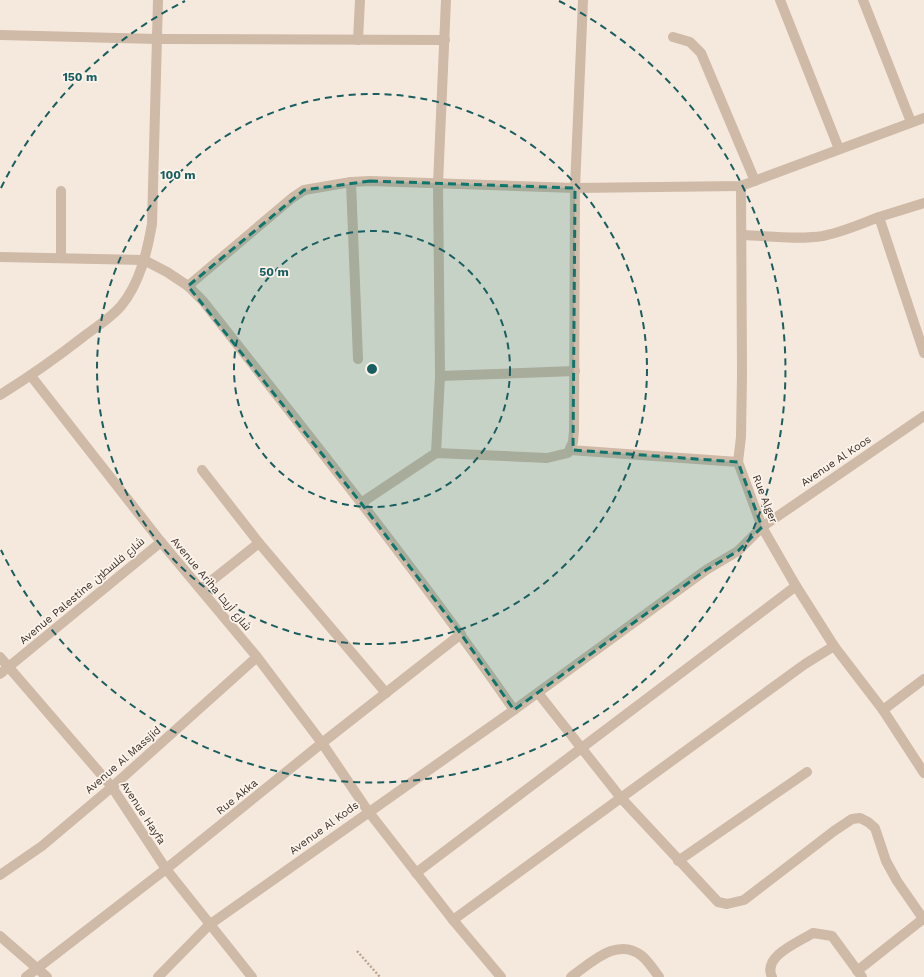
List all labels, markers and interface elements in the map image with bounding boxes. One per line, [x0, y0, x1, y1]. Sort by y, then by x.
text: 150 m [63, 70, 97, 84]
text: 100 m [160, 168, 196, 182]
text: 50 m [259, 265, 289, 279]
centre of rings [365, 362, 379, 376]
street label: Avenue Al Koos [798, 433, 874, 489]
street label: Rue Alger [750, 473, 780, 526]
street label: Avenue Ariha شارع أريحا [167, 534, 255, 634]
street label: Avenue Palestine شارع فلسطين [17, 535, 148, 648]
street label: Avenue Al Massjid [82, 724, 164, 796]
street label: Rue Akka [214, 776, 260, 818]
street label: Avenue Hayfa [118, 779, 168, 847]
street label: Avenue Al Kods [287, 798, 361, 857]

